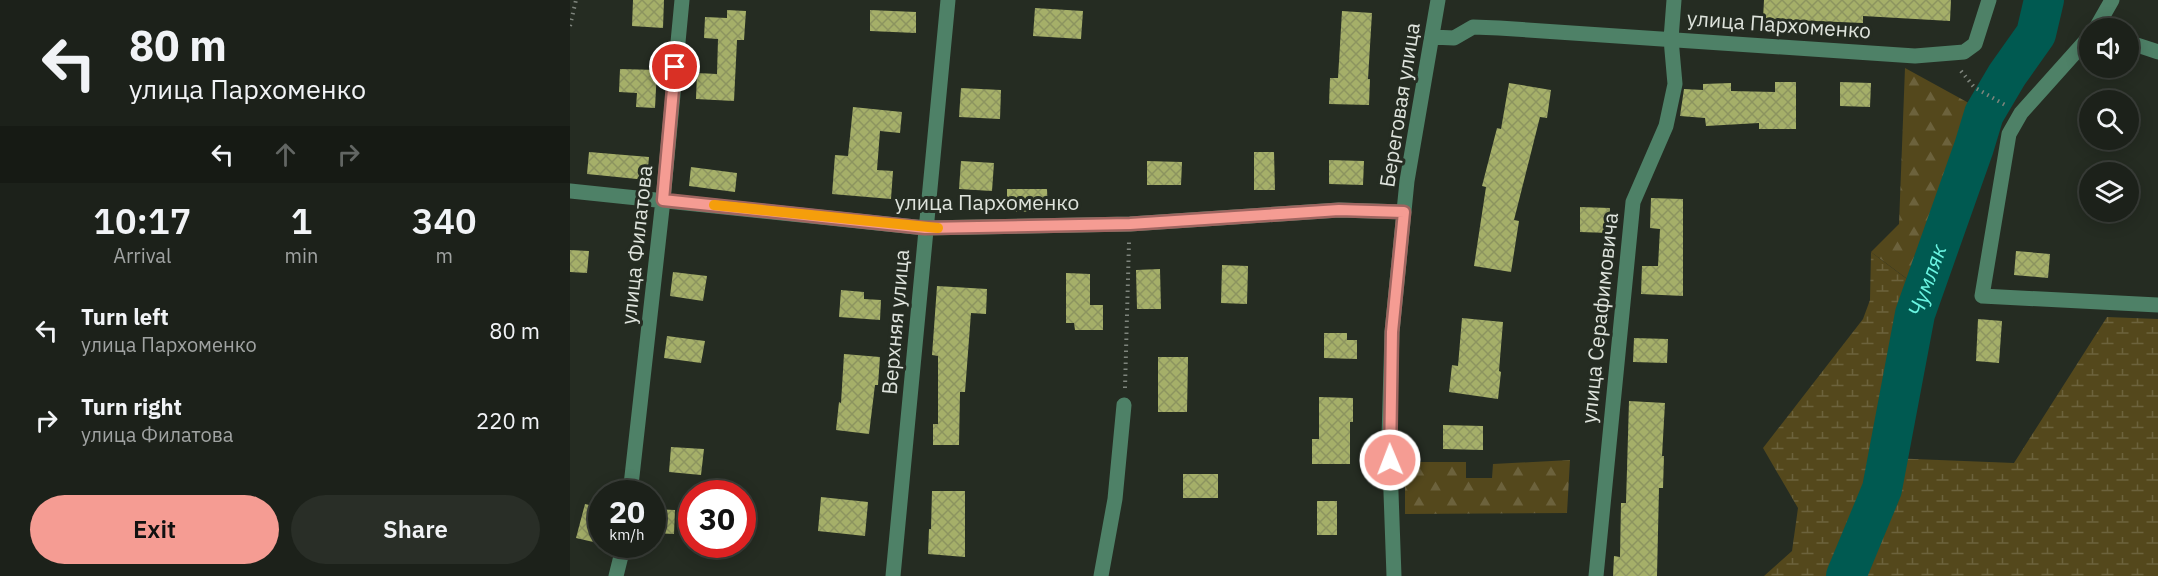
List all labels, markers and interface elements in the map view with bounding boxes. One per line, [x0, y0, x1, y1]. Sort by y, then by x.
street label: улица Пархоменко [1686, 4, 1872, 44]
text: 80 m [129, 18, 227, 73]
map controls [2079, 18, 2139, 222]
button: sound [2079, 18, 2139, 78]
street label: Береговая улица [1372, 21, 1426, 189]
icon: left [30, 24, 108, 102]
pin [649, 41, 700, 92]
icon: arrive [658, 50, 691, 83]
text: улица Пархоменко [129, 71, 366, 106]
button: search [2079, 90, 2139, 150]
icon: left [206, 138, 239, 171]
icon: ahead [269, 138, 302, 171]
icon: right [332, 138, 365, 171]
button: layers [2079, 162, 2139, 222]
street label: улица Филатова [614, 164, 658, 326]
street label: улица Пархоменко [895, 188, 1079, 216]
text: 10:17 [93, 197, 191, 244]
text: 1 [291, 197, 312, 244]
text: 340 [412, 197, 477, 244]
street label: улица Серафимовича [1574, 211, 1624, 425]
water label: Чумляк [1900, 240, 1953, 320]
text: Arrival [113, 242, 171, 269]
text: min [285, 242, 318, 269]
text: m [435, 242, 453, 269]
street label: Верхняя улица [875, 248, 915, 396]
text: Turn left [81, 302, 169, 331]
icon: left [30, 314, 63, 347]
text: 80 m [489, 316, 540, 345]
text: улица Пархоменко [81, 331, 257, 358]
text: Turn right [81, 392, 182, 421]
icon: right [30, 404, 63, 437]
text: 220 m [476, 406, 540, 435]
text: улица Филатова [81, 421, 233, 448]
position arrow [1358, 428, 1422, 492]
speed limit sign: 30 [678, 480, 756, 558]
text: 20 [609, 492, 645, 531]
button: Exit [30, 495, 279, 564]
button: Share [291, 495, 540, 564]
text: km/h [609, 525, 645, 544]

